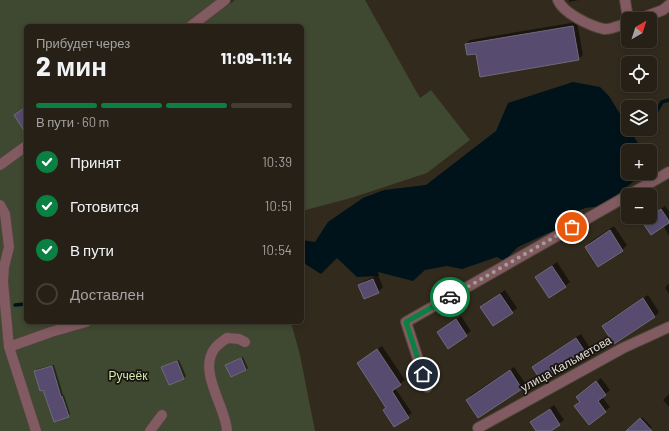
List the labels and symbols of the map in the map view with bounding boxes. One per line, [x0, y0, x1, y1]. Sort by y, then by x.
north arrow [621, 12, 657, 48]
pin [555, 210, 589, 244]
courier [430, 277, 470, 317]
street label: улица Кальметова [518, 332, 614, 395]
pin [406, 357, 440, 391]
park label: Ручеёк [109, 368, 148, 383]

